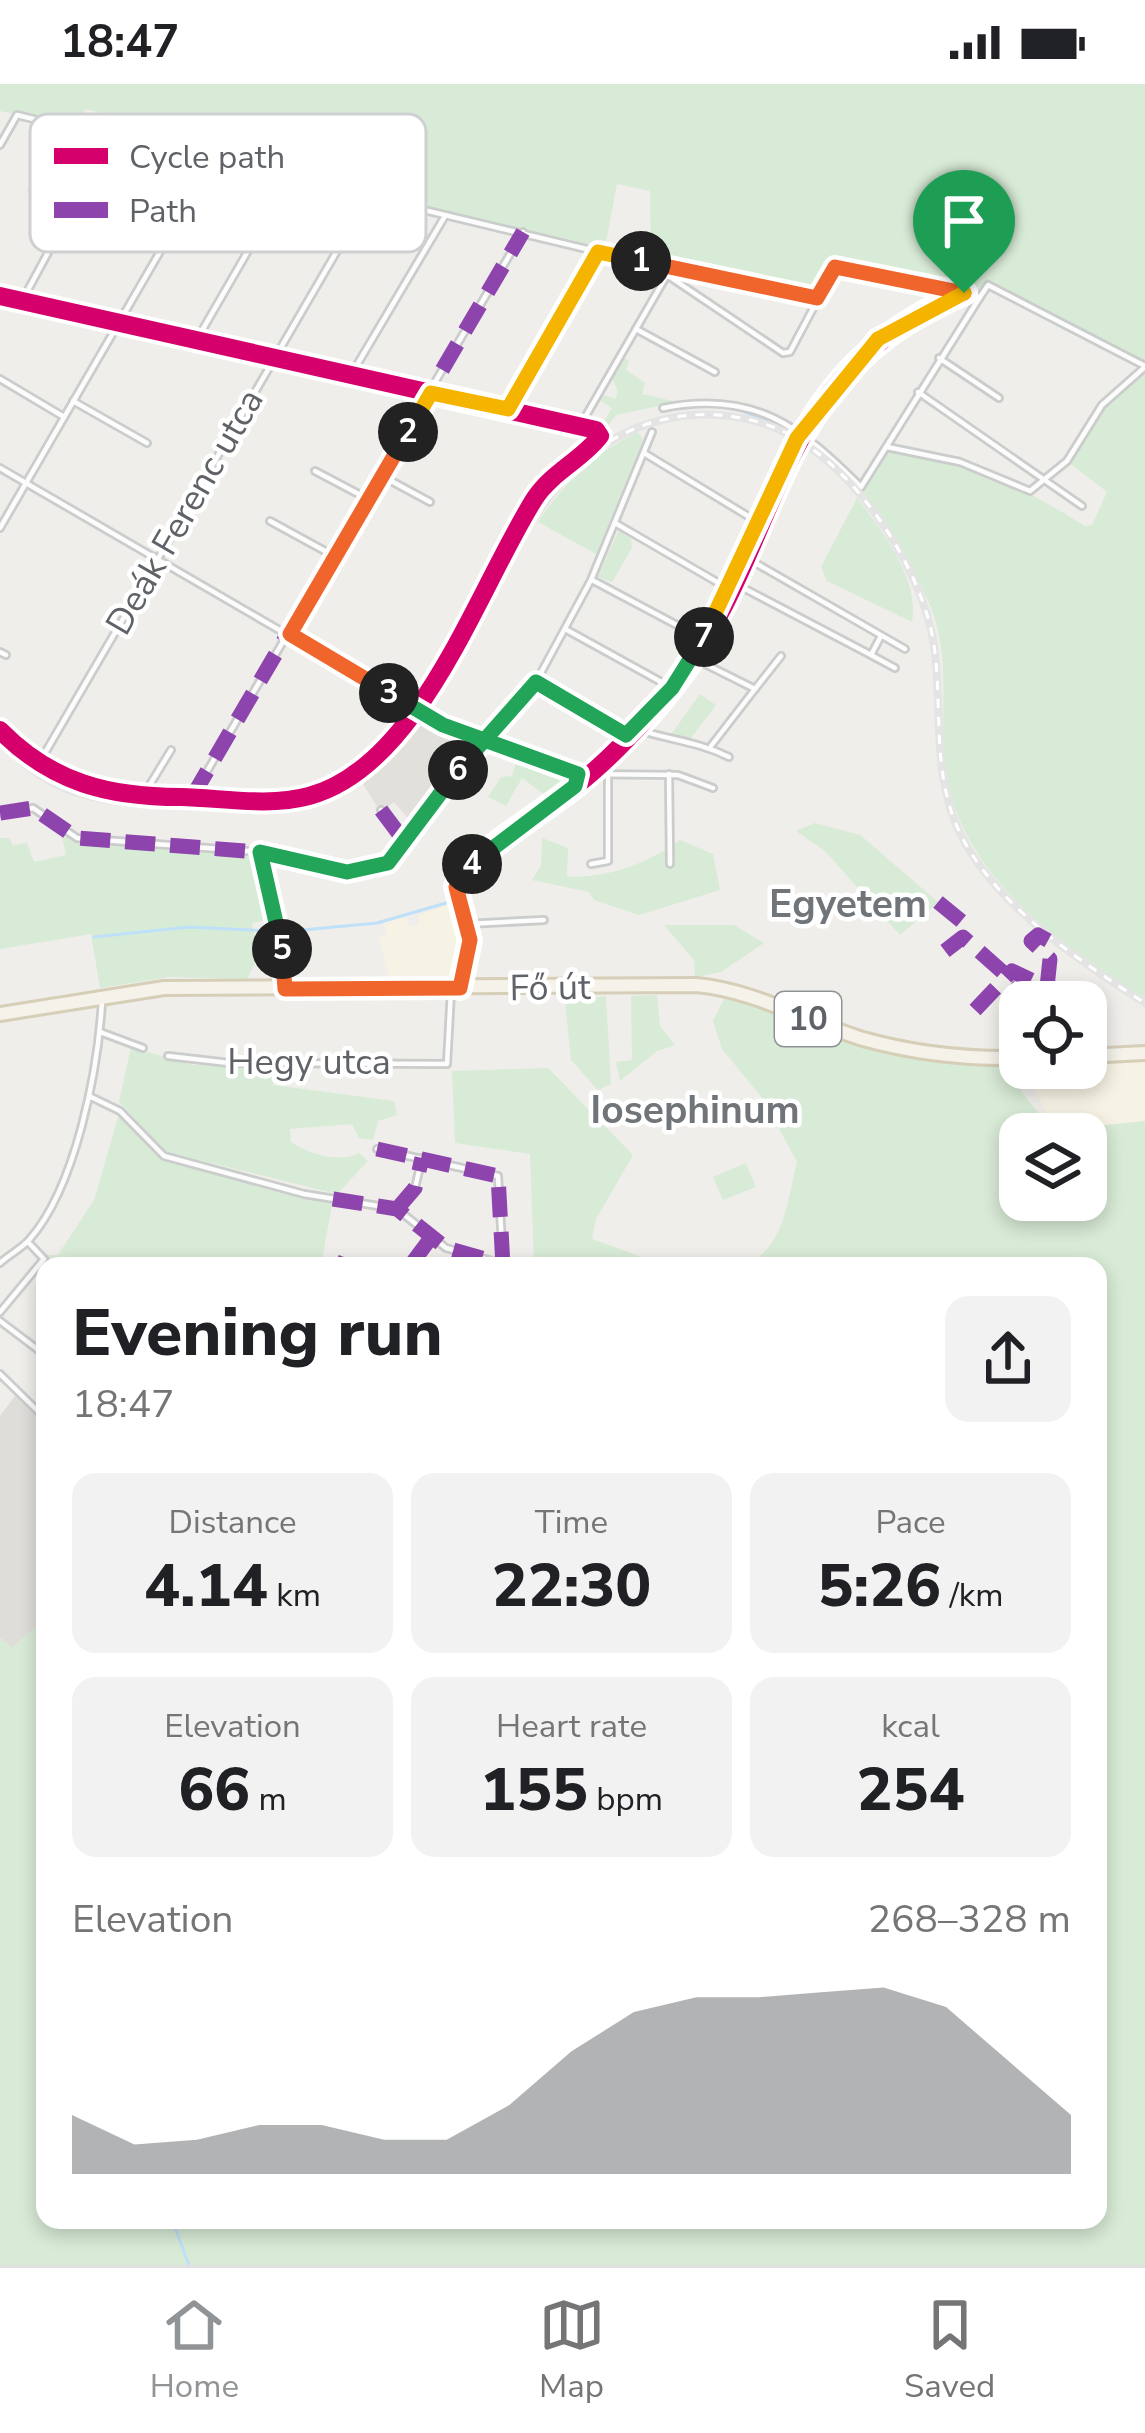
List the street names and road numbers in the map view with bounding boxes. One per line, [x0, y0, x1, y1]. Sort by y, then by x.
street label: Deák Ferenc utca [95, 380, 275, 644]
street label: Fő út [509, 963, 591, 1013]
road number: 10 [775, 992, 841, 1046]
street label: Hegy utca [227, 1038, 391, 1087]

